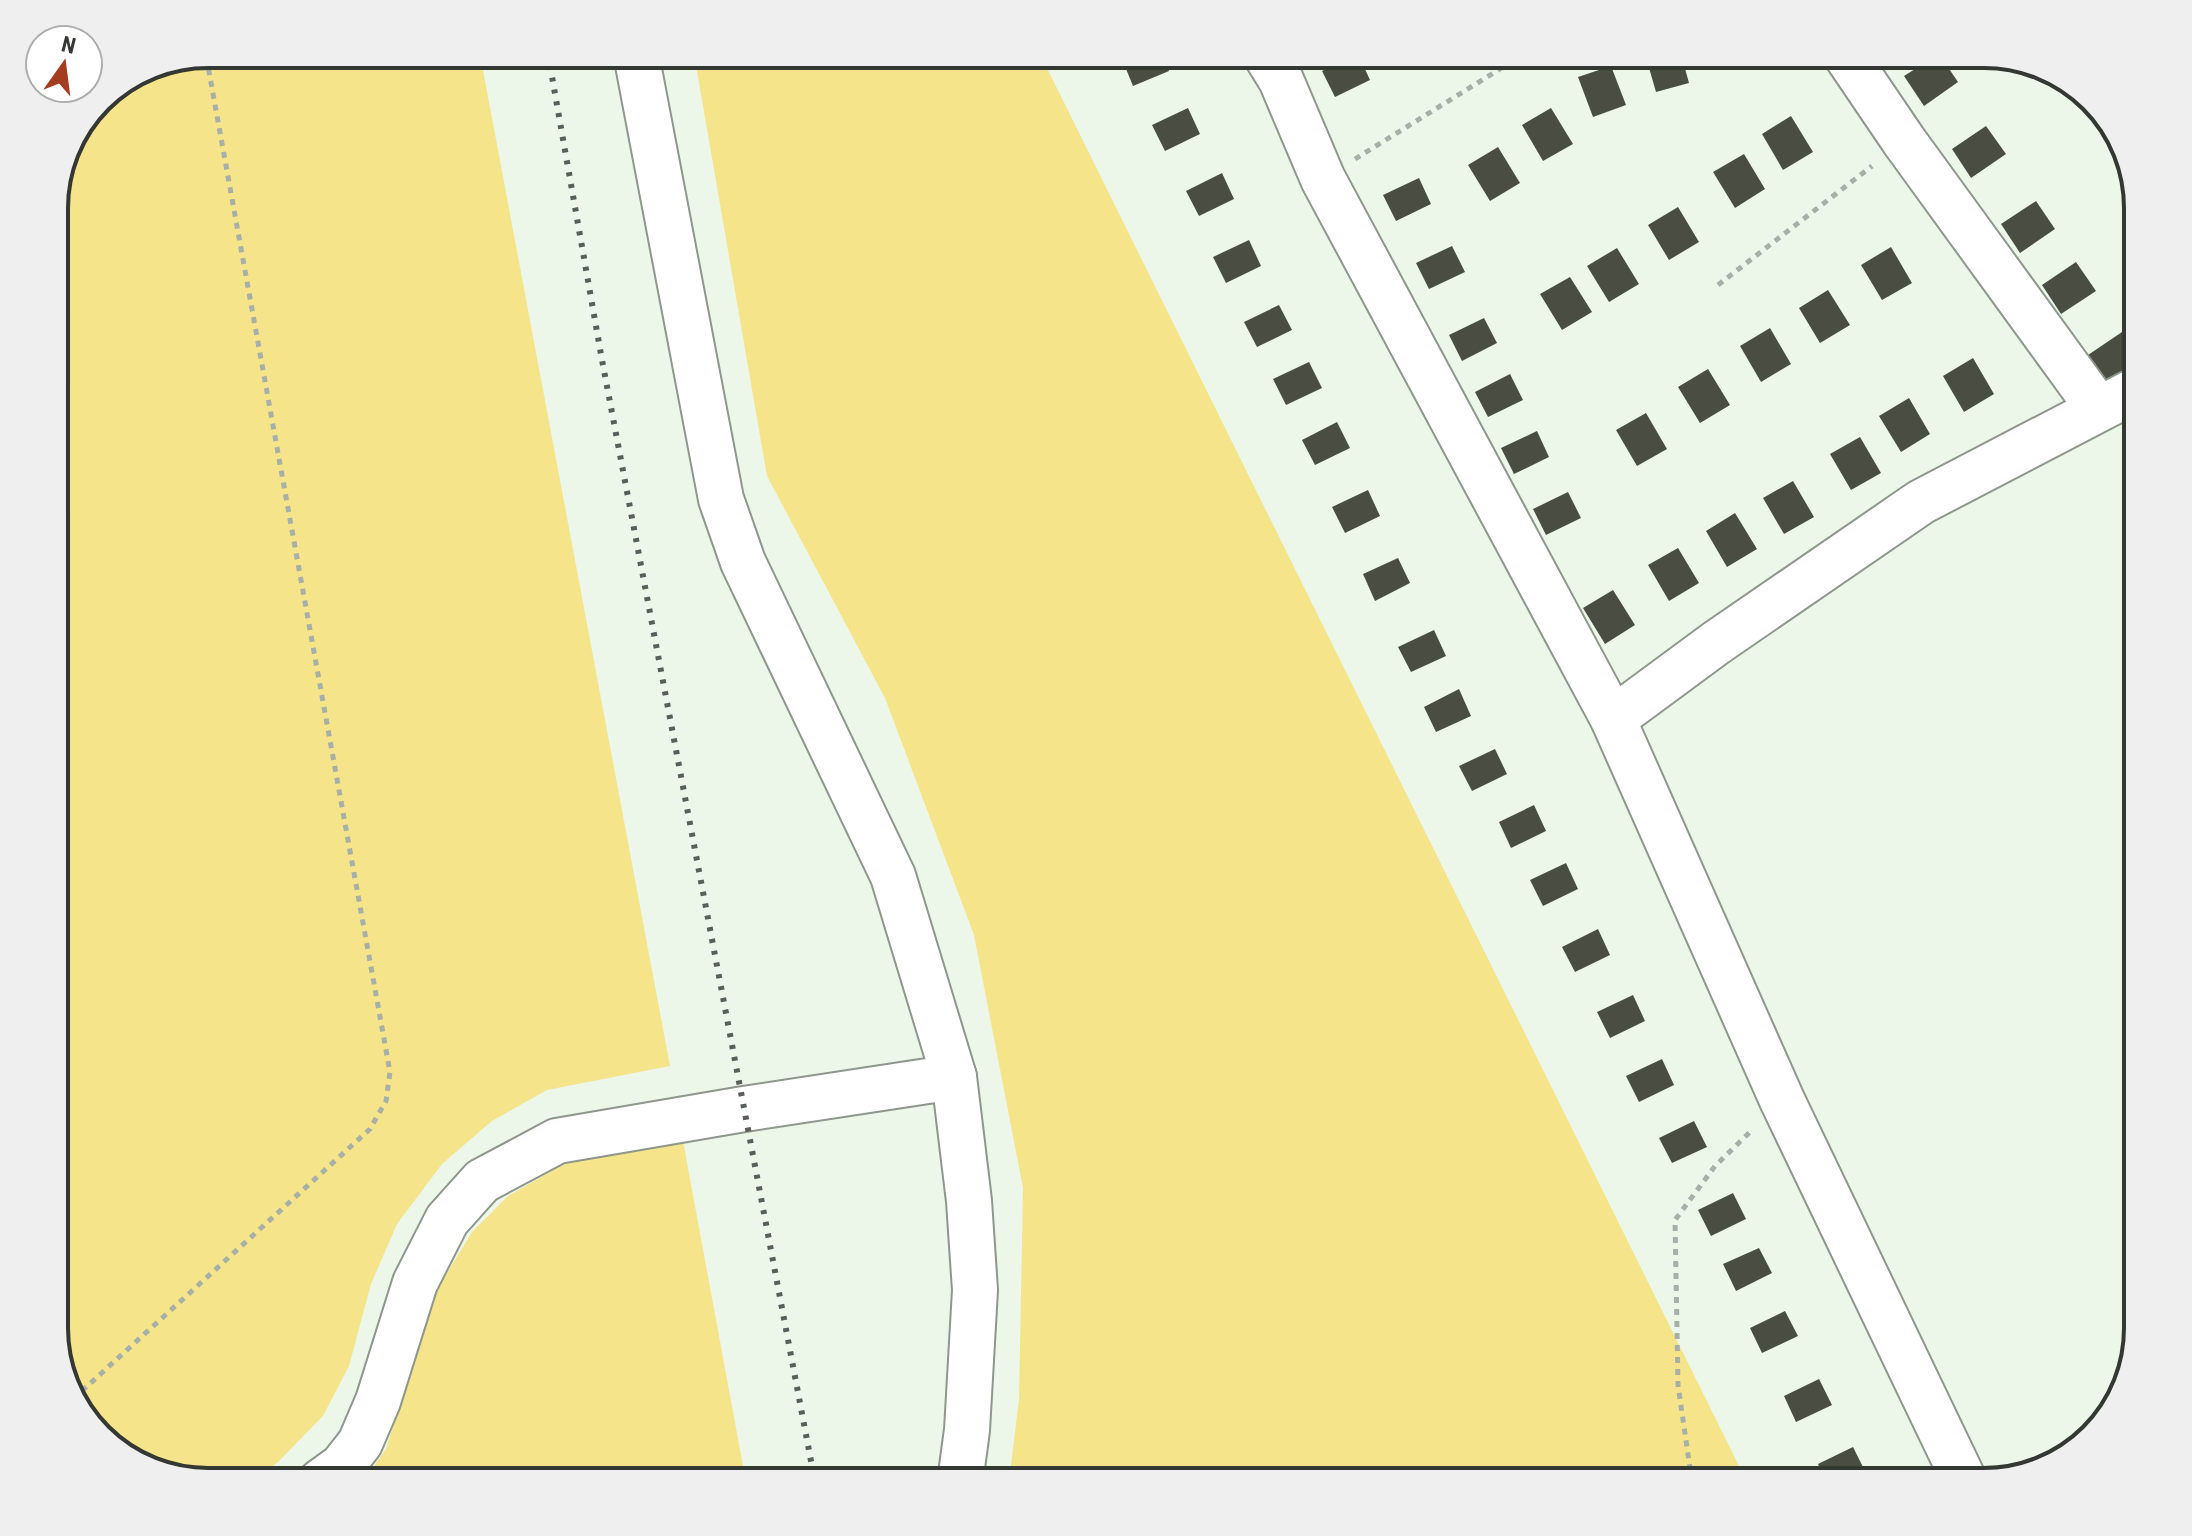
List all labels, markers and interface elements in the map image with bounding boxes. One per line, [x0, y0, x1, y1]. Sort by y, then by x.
north arrow [24, 24, 104, 104]
text: N [59, 31, 78, 59]

